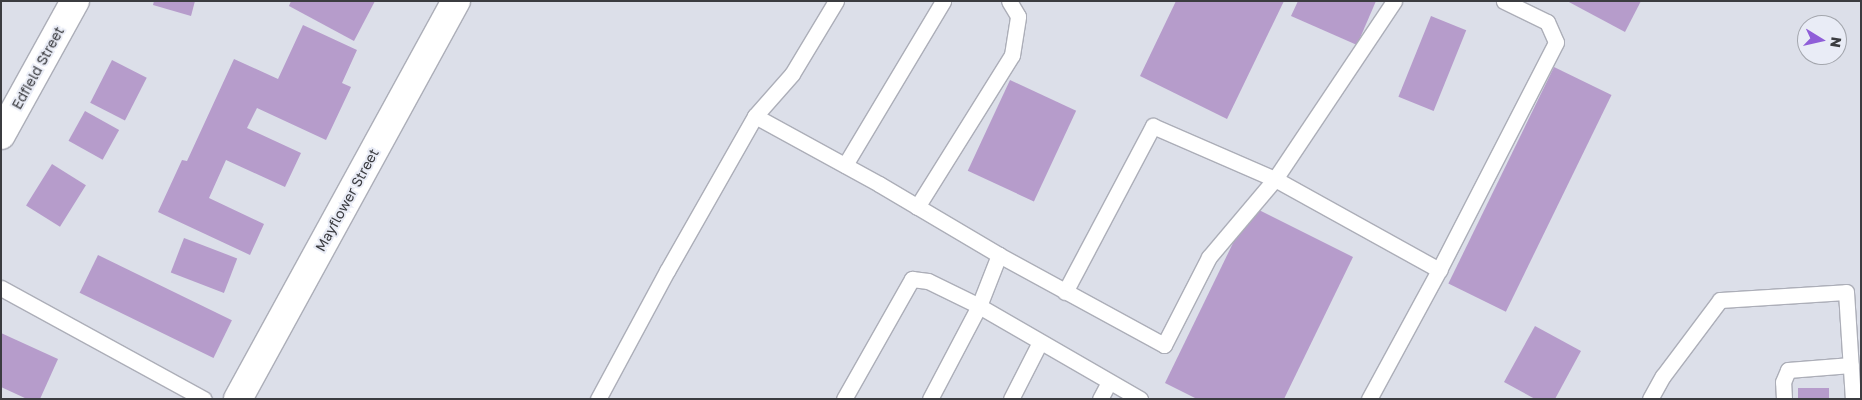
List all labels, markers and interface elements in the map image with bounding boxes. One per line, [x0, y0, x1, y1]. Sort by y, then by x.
north arrow [1797, 15, 1847, 65]
street label: Edfield Street [8, 24, 68, 112]
text: N [1827, 36, 1846, 49]
street label: Mayflower Street [312, 146, 382, 254]

